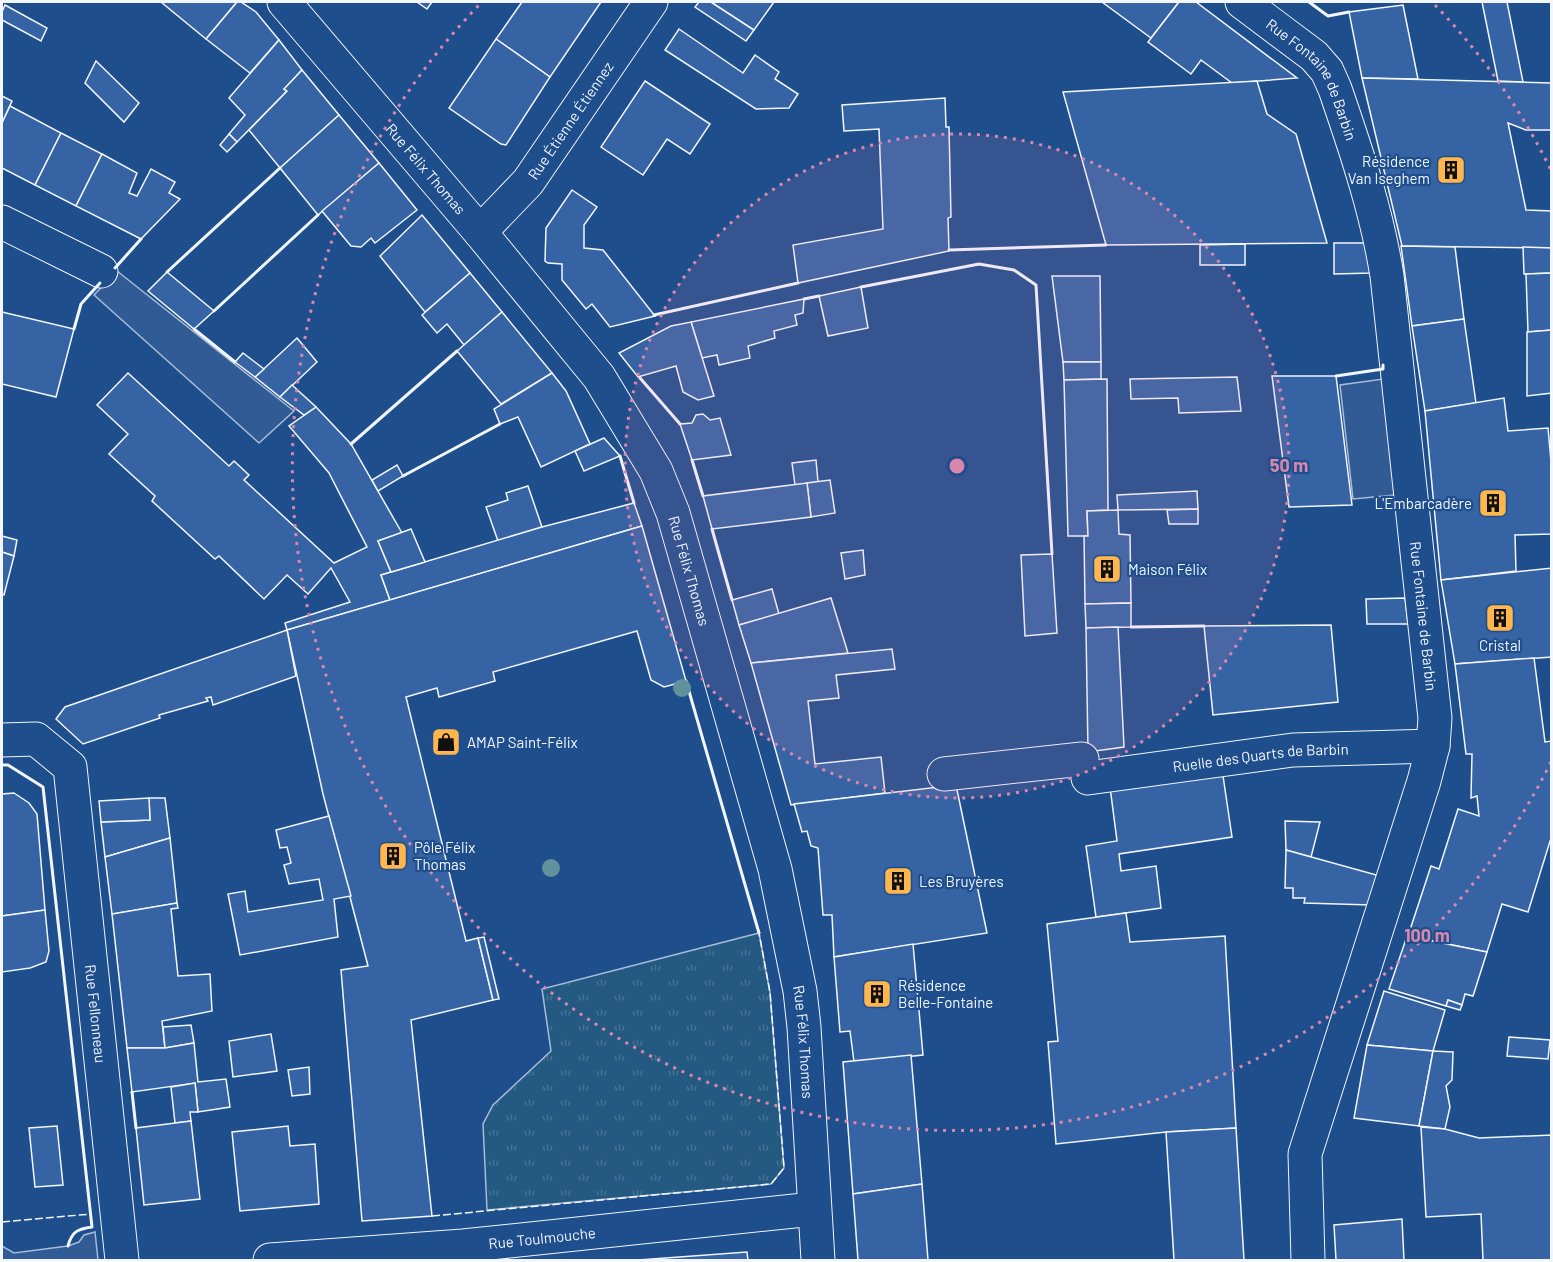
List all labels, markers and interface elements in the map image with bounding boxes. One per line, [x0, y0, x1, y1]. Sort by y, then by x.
street label: Rue Fontaine de Barbin [1263, 15, 1361, 143]
street label: Rue Étienne Étiennez [524, 58, 617, 183]
street label: Rue Félix Thomas [382, 120, 470, 218]
place label: Résidence Van Iseghem [1348, 152, 1430, 187]
building icon: Résidence Van Iseghem [1435, 154, 1467, 186]
text: 50 m [1270, 454, 1308, 476]
centre of rings [947, 456, 967, 476]
building icon: L'Embarcadère [1477, 487, 1509, 519]
place label: L'Embarcadère [1374, 494, 1472, 512]
street label: Rue Félix Thomas [665, 514, 714, 628]
street label: Rue Fontaine de Barbin [1407, 540, 1441, 692]
building icon: Maison Félix [1091, 553, 1123, 585]
place label: Maison Félix [1128, 560, 1207, 578]
building icon: Cristal [1484, 602, 1516, 634]
place label: Cristal [1479, 636, 1521, 654]
shop icon: AMAP Saint-Félix [430, 726, 462, 758]
place label: AMAP Saint-Félix [467, 733, 578, 751]
street label: Ruelle des Quarts de Barbin [1171, 739, 1349, 775]
place label: Pôle Félix Thomas [414, 838, 475, 873]
building icon: Pôle Félix Thomas [377, 840, 409, 872]
building icon: Les Bruyères [882, 865, 914, 897]
place label: Les Bruyères [919, 872, 1004, 890]
text: 100 m [1404, 924, 1450, 946]
street label: Rue Fellonneau [82, 963, 110, 1064]
place label: Résidence Belle-Fontaine [898, 976, 993, 1011]
building icon: Résidence Belle-Fontaine [861, 978, 893, 1010]
street label: Rue Félix Thomas [790, 984, 817, 1099]
street label: Rue Toulmouche [488, 1223, 597, 1252]

